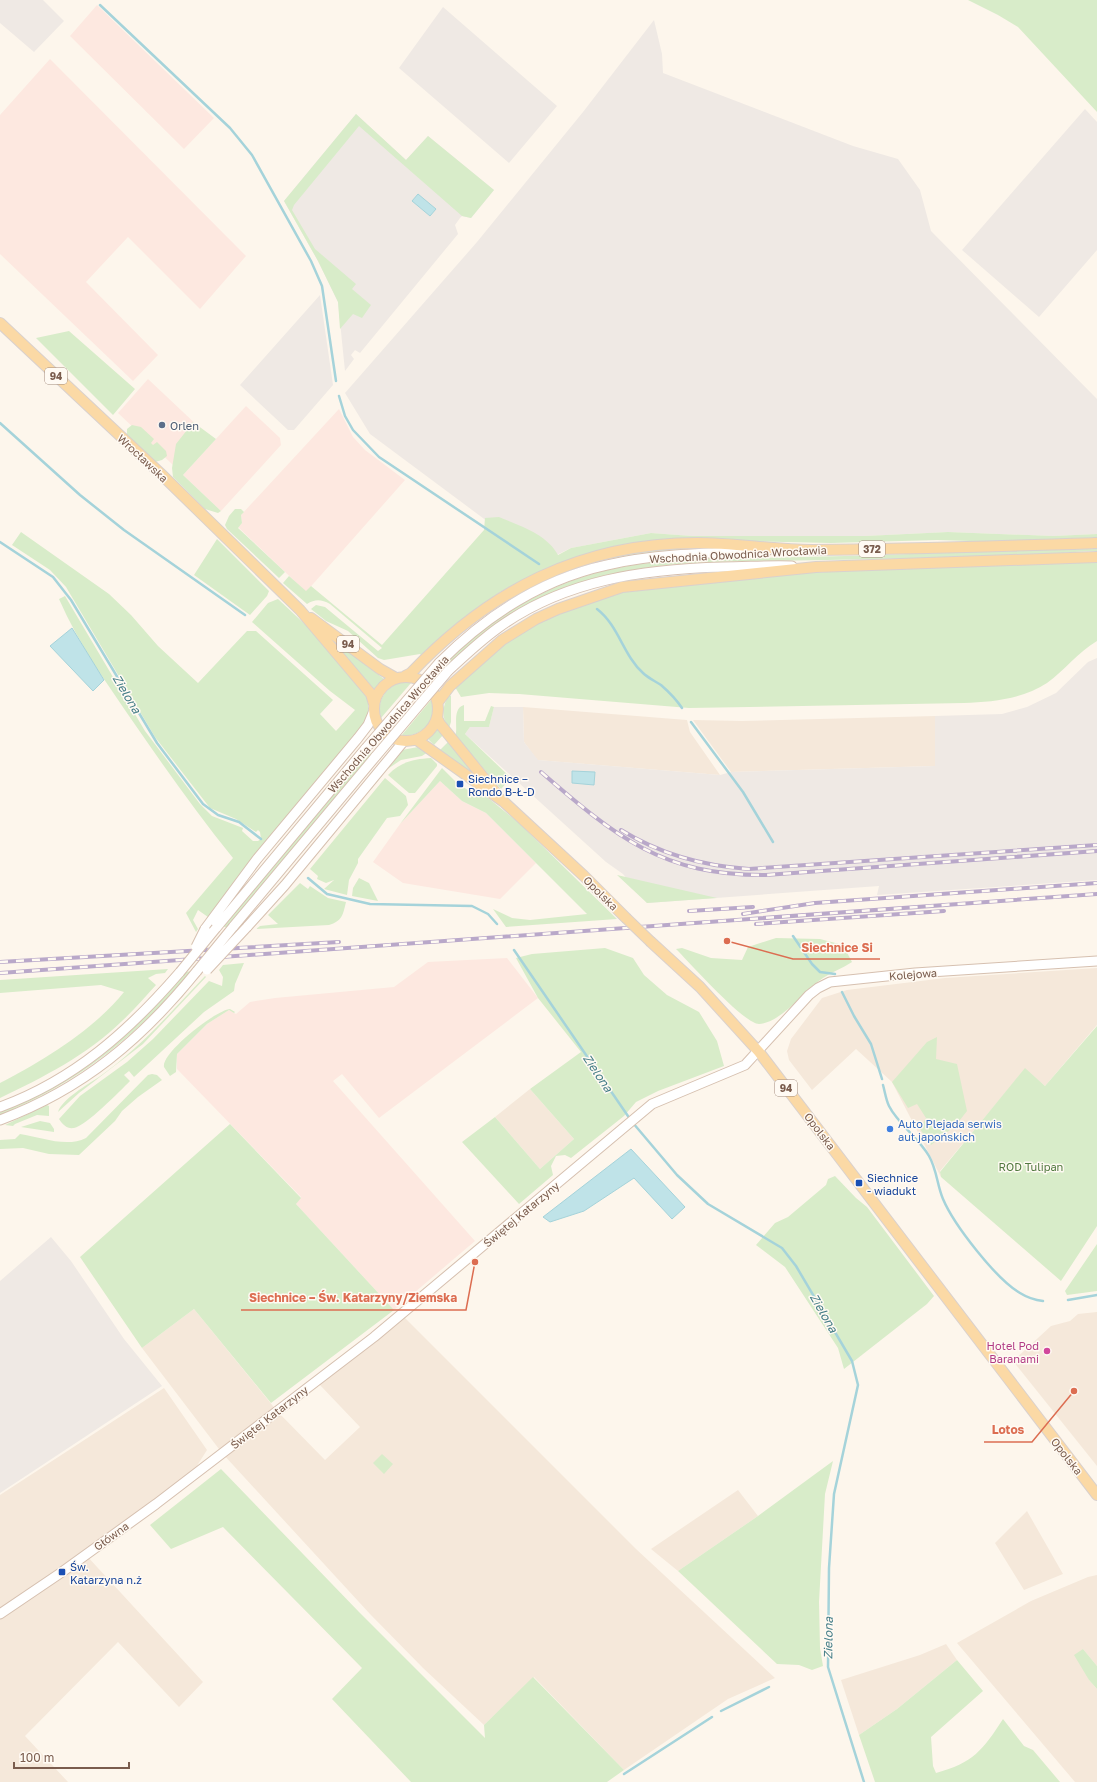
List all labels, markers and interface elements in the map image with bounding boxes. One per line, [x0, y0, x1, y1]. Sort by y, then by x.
road number: 94 [45, 368, 67, 384]
place label: Orlen [170, 419, 199, 432]
marker: Orlen [157, 420, 167, 430]
street label: Wrocławska [115, 431, 171, 485]
road number: 372 [859, 541, 885, 557]
street label: Wschodnia Obwodnica Wrocławia [649, 543, 827, 565]
road number: 94 [337, 636, 359, 652]
street label: Wschodnia Obwodnica Wrocławia [325, 653, 451, 795]
water label: Zielona [110, 672, 145, 717]
place label: Siechnice – Rondo B-Ł-D [468, 772, 535, 798]
marker: Siechnice – Rondo B-Ł-D [455, 779, 465, 789]
street label: Opolska [581, 873, 621, 913]
callout: Siechnice Si [793, 935, 880, 959]
text: Siechnice Si [801, 940, 873, 955]
street label: Kolejowa [889, 966, 937, 982]
water label: Zielona [580, 1051, 617, 1096]
road number: 94 [775, 1080, 797, 1096]
street label: Opolska [802, 1110, 838, 1152]
place label: Auto Plejada serwis aut japońskich [898, 1117, 1002, 1143]
marker: Auto Plejada serwis aut japońskich [885, 1124, 895, 1134]
park label: ROD Tulipan [999, 1160, 1063, 1173]
place label: Siechnice - wiadukt [867, 1171, 918, 1197]
marker: Siechnice - wiadukt [854, 1178, 864, 1188]
street label: Świętej Katarzyny [480, 1179, 562, 1249]
callout: Siechnice – Św. Katarzyny/Ziemska [241, 1286, 466, 1310]
text: Siechnice – Św. Katarzyny/Ziemska [249, 1290, 457, 1305]
water label: Zielona [807, 1291, 842, 1336]
place label: Hotel Pod Baranami [987, 1339, 1039, 1365]
marker: Hotel Pod Baranami [1042, 1346, 1052, 1356]
street label: Świętej Katarzyny [228, 1383, 310, 1451]
callout: Lotos [984, 1418, 1032, 1442]
text: Lotos [992, 1422, 1025, 1437]
street label: Opolska [1049, 1435, 1085, 1477]
street label: Główna [91, 1519, 131, 1553]
place label: Św. Katarzyna n.ż [70, 1560, 142, 1586]
marker: Św. Katarzyna n.ż [57, 1567, 67, 1577]
water label: Zielona [820, 1615, 836, 1659]
scale bar [14, 1744, 129, 1770]
text: 100 m [20, 1750, 54, 1765]

